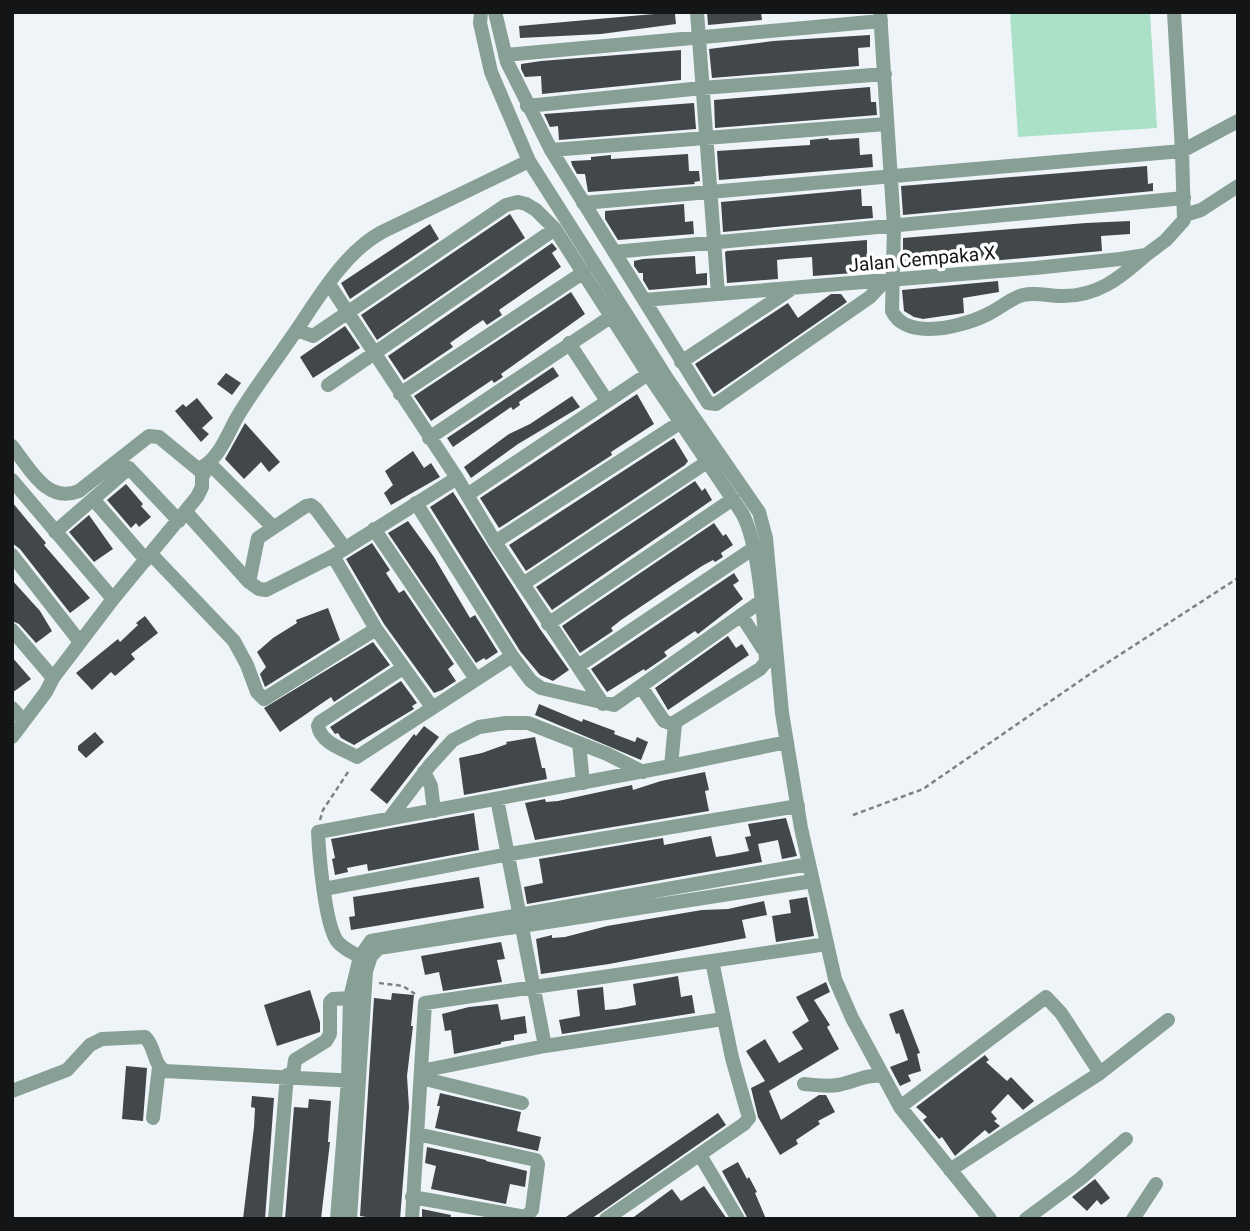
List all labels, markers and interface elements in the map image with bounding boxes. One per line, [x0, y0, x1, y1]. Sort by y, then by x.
street label: Jalan Cempaka X [847, 241, 997, 277]

